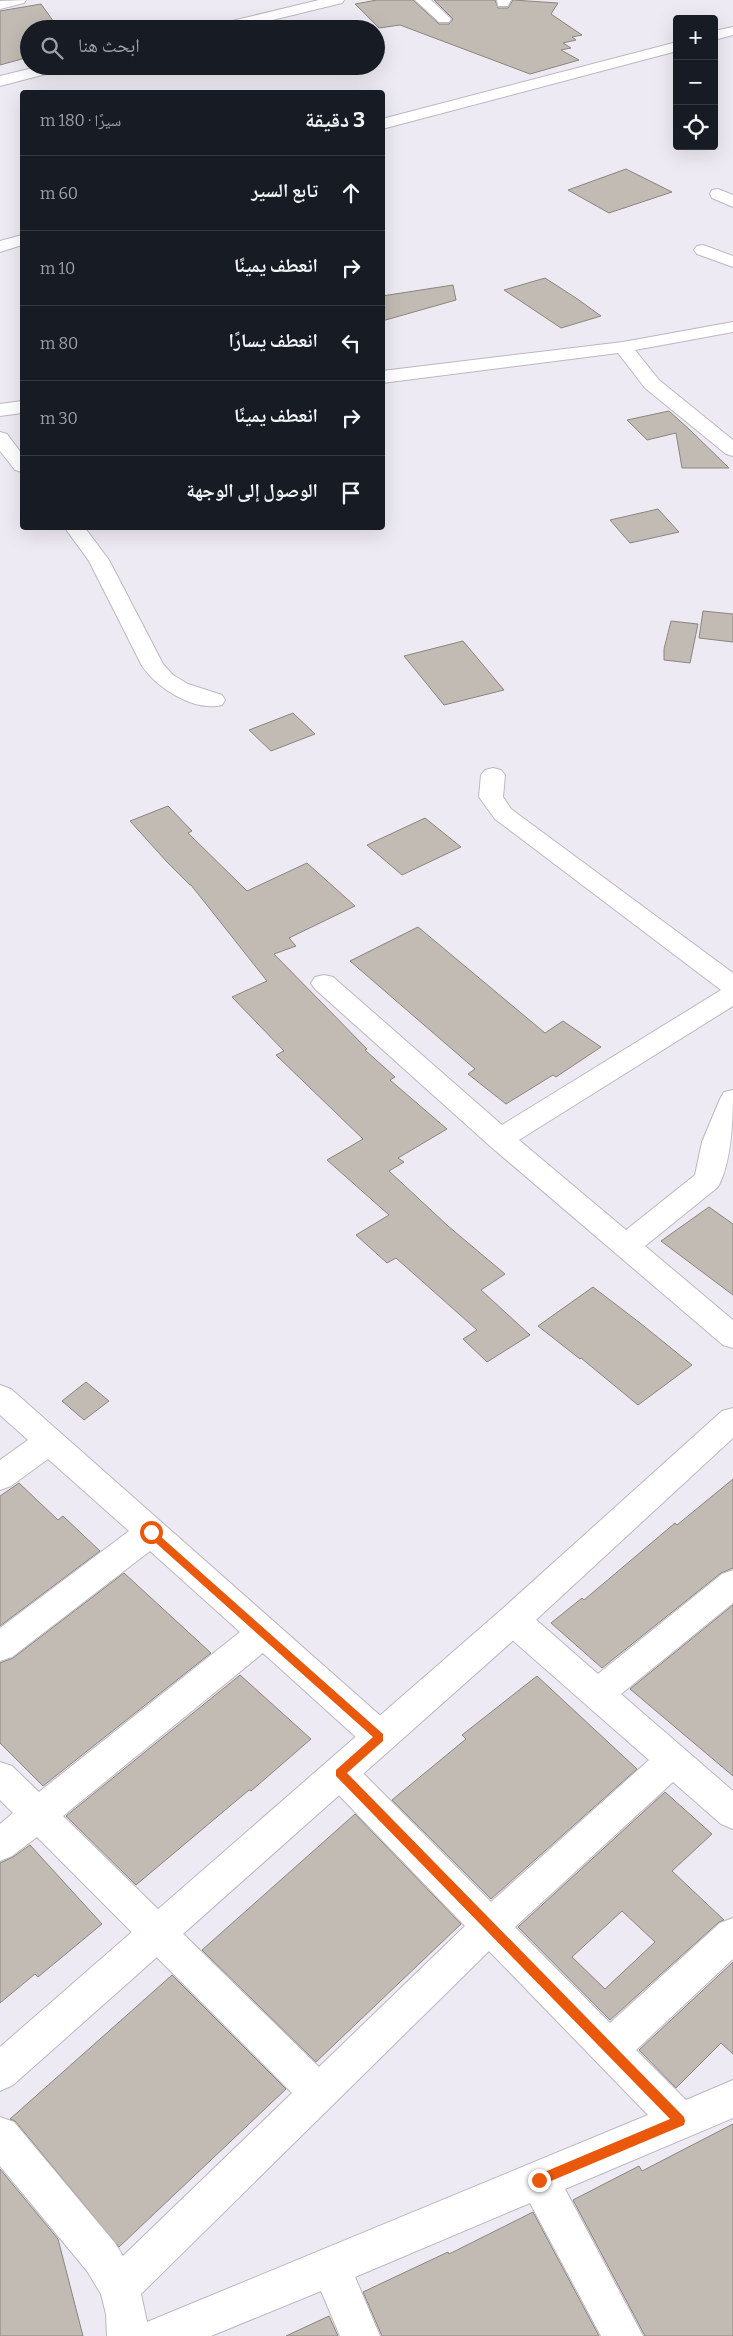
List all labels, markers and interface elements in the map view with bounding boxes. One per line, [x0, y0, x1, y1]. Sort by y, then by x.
map controls [673, 15, 718, 150]
button: + [673, 15, 718, 60]
search box [20, 20, 385, 75]
icon: search [38, 34, 66, 62]
text: ابحث هنا [78, 34, 140, 57]
button: − [673, 60, 718, 105]
button: locate [673, 105, 718, 150]
text: 3 دقيقة [305, 107, 365, 133]
text: سيرًا · 180 m [40, 111, 121, 130]
text: تابع السير [251, 179, 318, 202]
icon: ahead [337, 179, 365, 207]
text: 60 m [40, 184, 78, 203]
text: انعطف يمينًا [234, 254, 318, 277]
icon: right [337, 254, 365, 282]
text: 10 m [40, 259, 75, 278]
text: انعطف يسارًا [228, 329, 318, 352]
icon: left [337, 329, 365, 357]
text: 80 m [40, 334, 78, 353]
text: انعطف يمينًا [234, 404, 318, 427]
icon: right [337, 404, 365, 432]
text: 30 m [40, 409, 78, 428]
text: الوصول إلى الوجهة [186, 479, 318, 502]
icon: arrive [337, 479, 365, 507]
route start [140, 1521, 163, 1544]
route end [528, 2169, 551, 2192]

